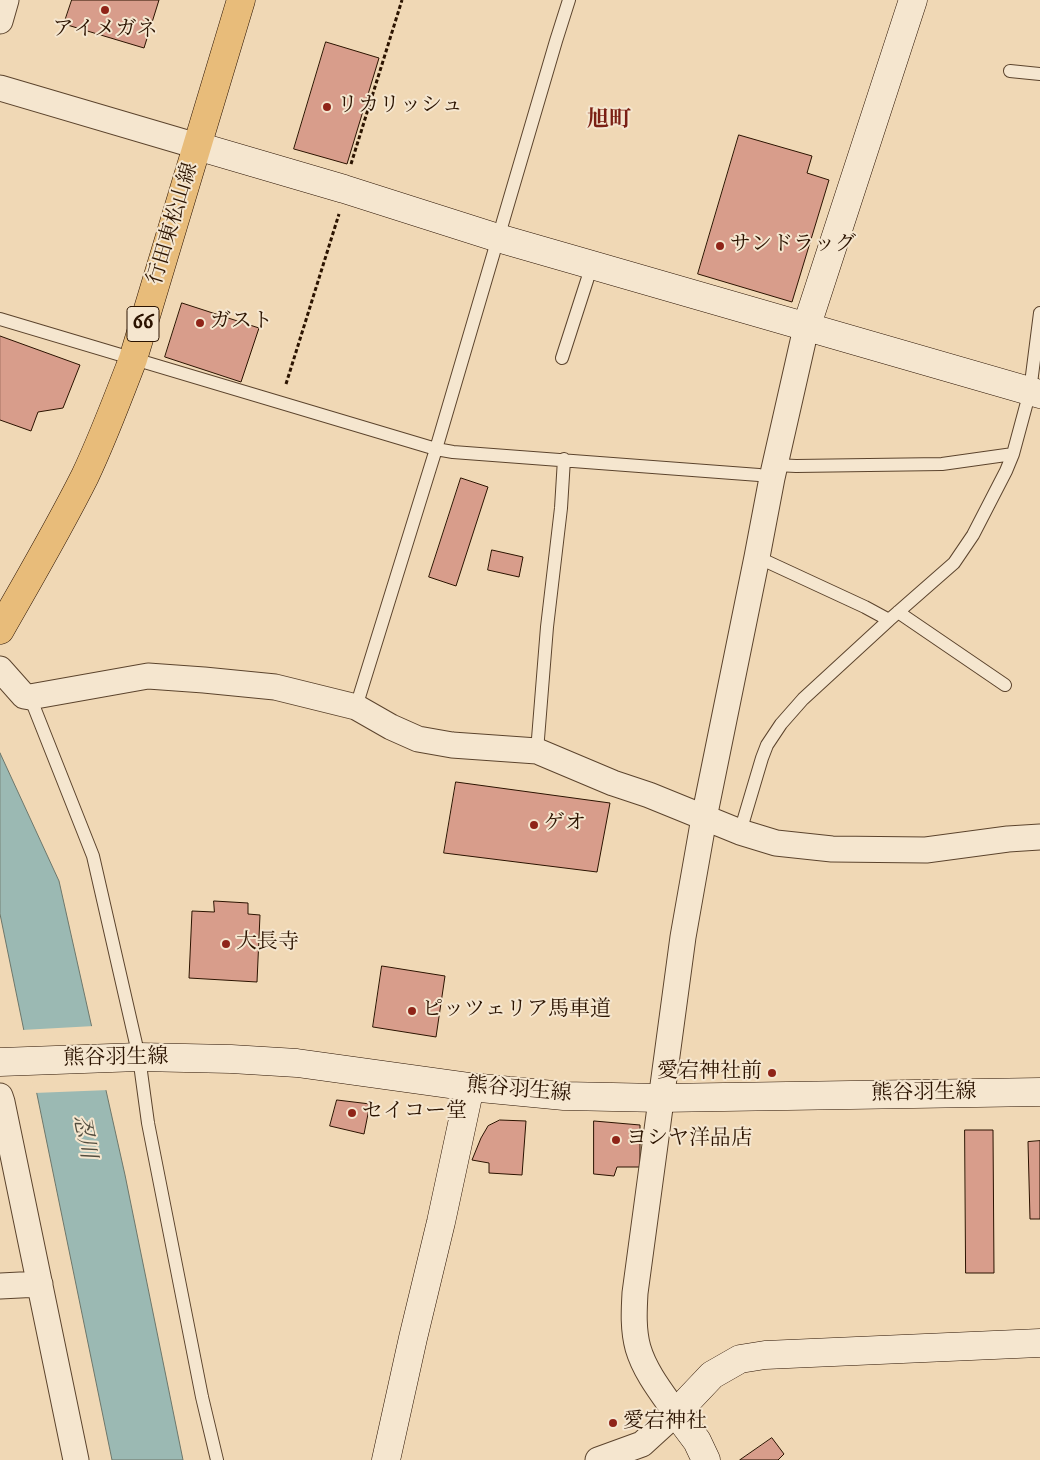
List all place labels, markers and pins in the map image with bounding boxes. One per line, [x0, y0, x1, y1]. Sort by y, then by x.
marker: アイメガネ [99, 4, 111, 16]
place label: アイメガネ [53, 18, 157, 44]
place label: リカリッシュ [337, 94, 463, 120]
marker: リカリッシュ [321, 101, 333, 113]
place label: サンドラッグ [730, 233, 856, 259]
marker: サンドラッグ [714, 240, 726, 252]
place label: ガスト [210, 310, 273, 336]
marker: ガスト [194, 317, 206, 329]
place label: ゲオ [544, 812, 586, 838]
marker: ゲオ [528, 819, 540, 831]
place label: 大長寺 [236, 931, 299, 957]
marker: 大長寺 [220, 938, 232, 950]
place label: ピッツェリア馬車道 [422, 998, 611, 1024]
marker: ピッツェリア馬車道 [406, 1005, 418, 1017]
place label: 愛宕神社前 [657, 1060, 762, 1086]
marker: 愛宕神社前 [766, 1067, 778, 1079]
place label: セイコー堂 [362, 1100, 467, 1126]
marker: セイコー堂 [346, 1107, 358, 1119]
place label: ヨシヤ洋品店 [626, 1127, 752, 1153]
marker: ヨシヤ洋品店 [610, 1134, 622, 1146]
place label: 愛宕神社 [623, 1410, 707, 1436]
marker: 愛宕神社 [607, 1417, 619, 1429]

